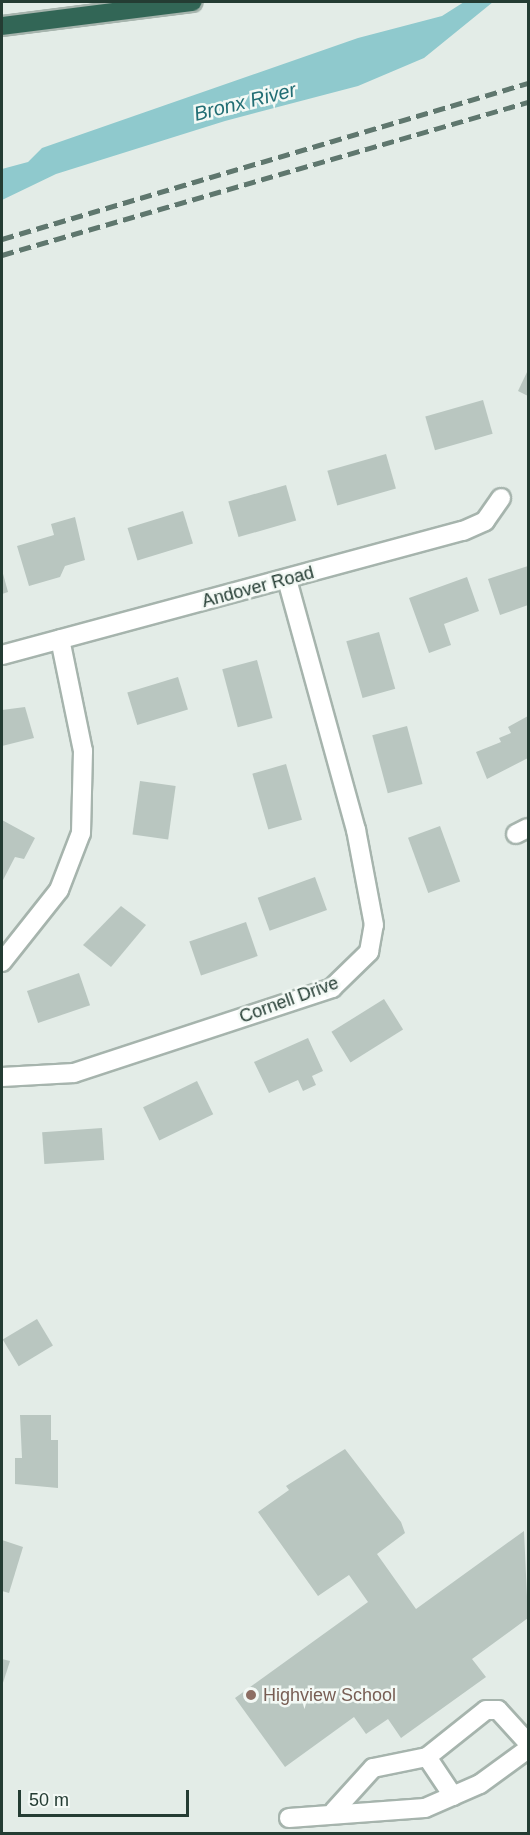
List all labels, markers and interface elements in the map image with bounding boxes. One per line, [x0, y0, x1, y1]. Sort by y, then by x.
water label: Bronx River [191, 78, 299, 126]
street label: Andover Road [200, 562, 316, 612]
street label: Cornell Drive [236, 972, 342, 1028]
place label: Highview School [263, 1684, 396, 1706]
marker: Highview School [244, 1688, 258, 1702]
scale bar [21, 1778, 192, 1816]
text: 50 m [29, 1790, 69, 1810]

